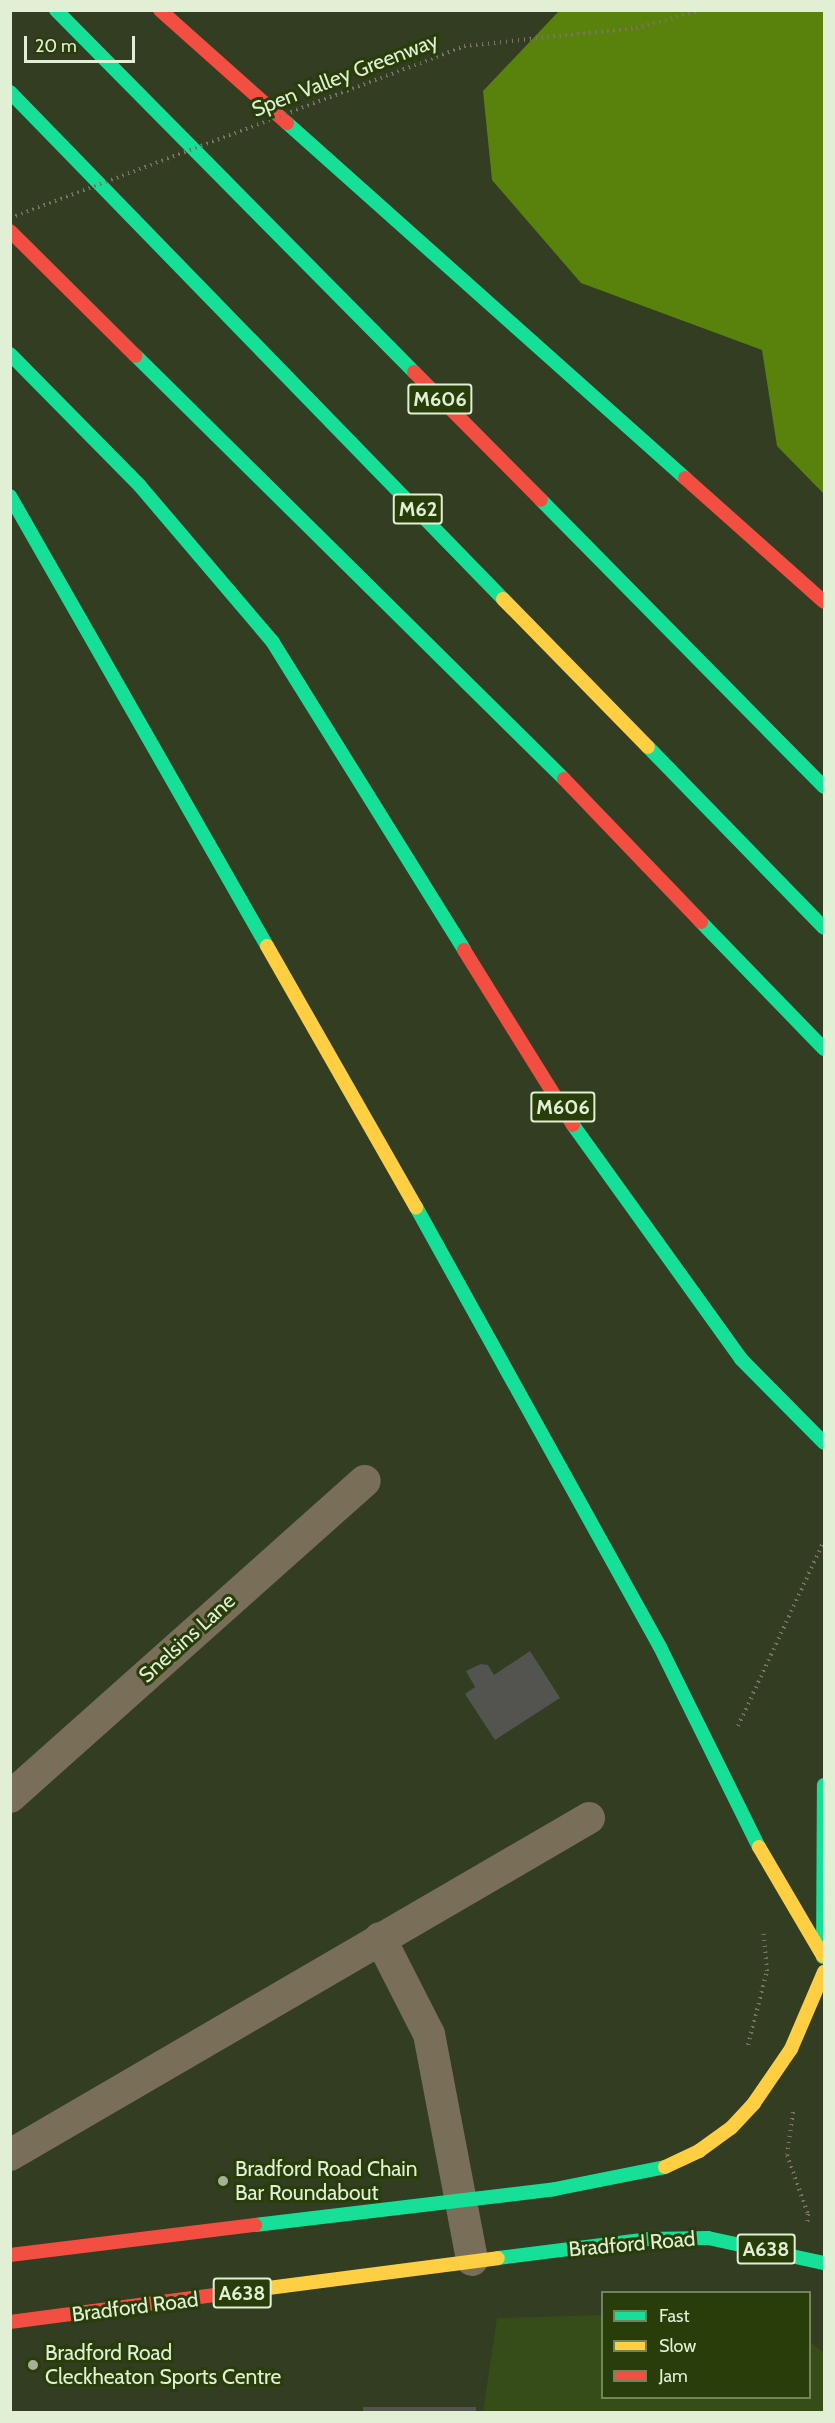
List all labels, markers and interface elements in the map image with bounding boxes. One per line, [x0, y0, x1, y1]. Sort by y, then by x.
scale bar [27, 24, 138, 62]
street label: Spen Valley Greenway [248, 28, 442, 122]
text: 20 m [35, 35, 77, 57]
road number: M606 [407, 382, 473, 416]
road number: M62 [392, 492, 444, 526]
road number: M606 [530, 1090, 596, 1124]
street label: Snelsins Lane [134, 1588, 240, 1688]
place label: Bradford Road Chain Bar Roundabout [235, 2156, 418, 2206]
marker: Bradford Road Chain Bar Roundabout [216, 2174, 230, 2188]
street label: Bradford Road [568, 2226, 696, 2262]
road number: A638 [736, 2232, 796, 2266]
road number: A638 [212, 2276, 272, 2310]
street label: Bradford Road [70, 2287, 200, 2327]
legend [601, 2291, 811, 2399]
text: Fast [659, 2305, 690, 2327]
text: Slow [659, 2335, 696, 2357]
place label: Bradford Road Cleckheaton Sports Centre [45, 2340, 281, 2390]
marker: Bradford Road Cleckheaton Sports Centre [26, 2358, 40, 2372]
text: Jam [659, 2365, 688, 2387]

